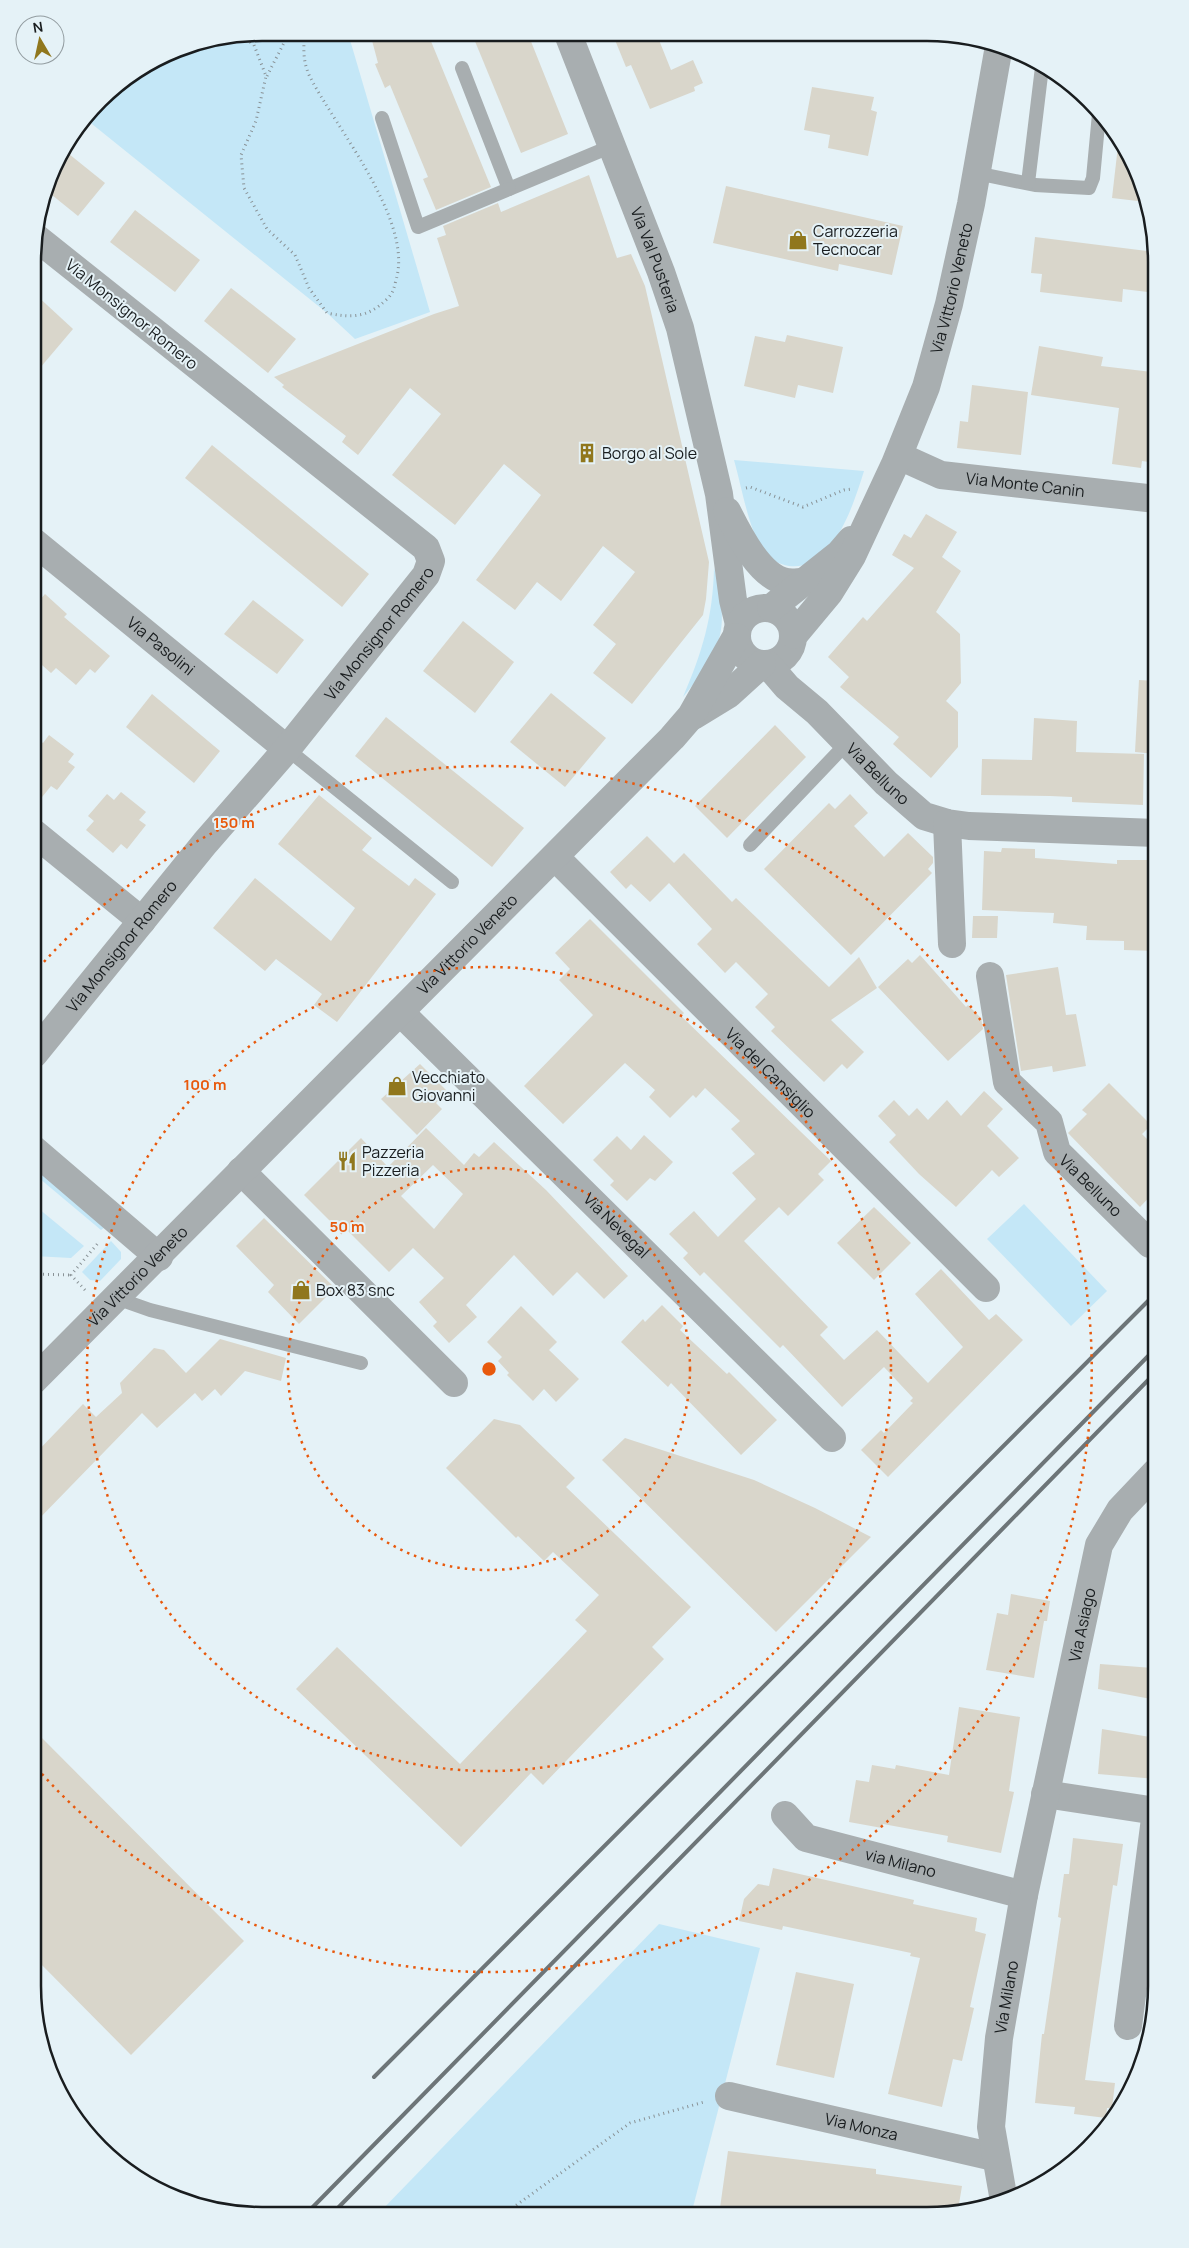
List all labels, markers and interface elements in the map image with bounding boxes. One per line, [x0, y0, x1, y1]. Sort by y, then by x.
north arrow [15, 15, 65, 65]
text: N [31, 16, 44, 37]
street label: Via Val Pusteria [626, 204, 685, 315]
place label: Carrozzeria Tecnocar [813, 220, 898, 260]
street label: Via Vittorio Veneto [925, 220, 978, 356]
shop icon: Carrozzeria Tecnocar [787, 229, 809, 251]
street label: Via Monsignor Romero [61, 254, 203, 374]
building icon: Borgo al Sole [576, 442, 598, 464]
place label: Borgo al Sole [602, 442, 697, 464]
street label: Via Monte Canin [965, 467, 1086, 502]
street label: Via Monsignor Romero [319, 564, 439, 705]
street label: Via Pasolini [122, 611, 200, 680]
street label: Via Belluno [842, 738, 914, 810]
text: 150 m [213, 812, 255, 833]
street label: Via Monsignor Romero [61, 875, 182, 1017]
street label: Via Vittorio Veneto [412, 889, 522, 999]
street label: Via del Cansiglio [721, 1023, 821, 1123]
place label: Vecchiato Giovanni [412, 1066, 485, 1106]
text: 100 m [184, 1074, 226, 1095]
shop icon: Vecchiato Giovanni [386, 1075, 408, 1097]
place label: Pazzeria Pizzeria [362, 1141, 424, 1181]
street label: Via Belluno [1055, 1149, 1127, 1222]
restaurant icon: Pazzeria Pizzeria [336, 1150, 358, 1172]
street label: Via Nevegal [579, 1188, 654, 1263]
text: 50 m [329, 1216, 365, 1237]
street label: Via Vittorio Veneto [82, 1221, 192, 1331]
shop icon: Box 83 snc [290, 1279, 312, 1301]
place label: Box 83 snc [316, 1279, 395, 1301]
centre of rings [480, 1360, 498, 1378]
street label: Via Asiago [1063, 1586, 1101, 1664]
street label: via Milano [863, 1843, 939, 1883]
street label: Via Milano [989, 1959, 1023, 2035]
street label: Via Monza [823, 2107, 900, 2146]

